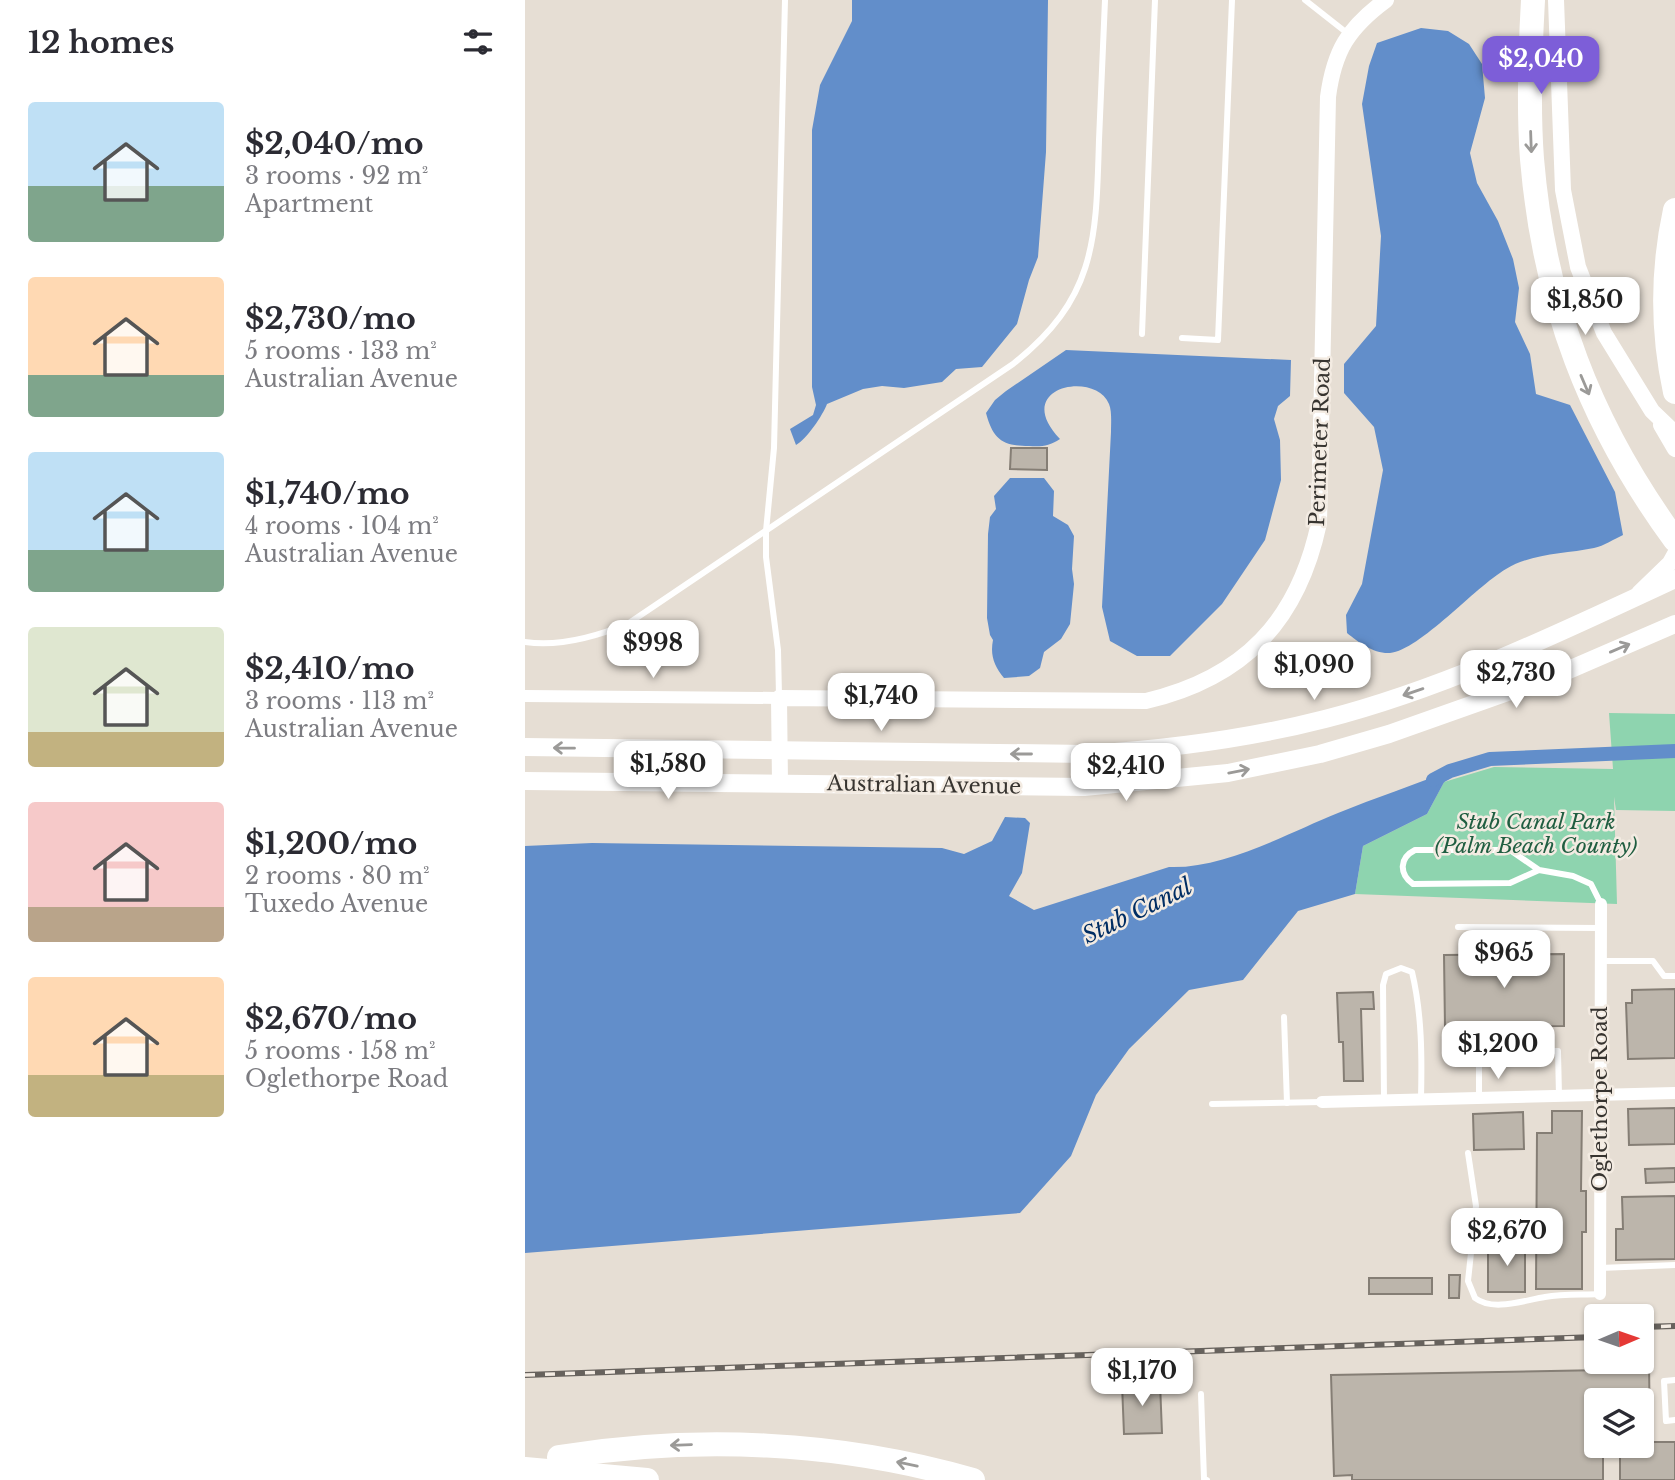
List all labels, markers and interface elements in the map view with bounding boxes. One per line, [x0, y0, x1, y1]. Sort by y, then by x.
icon: filters [459, 23, 497, 61]
text: 12 homes [28, 24, 175, 61]
pin: $2,040 [1484, 36, 1598, 96]
text: $2,040 [1498, 45, 1584, 73]
text: $2,040/mo [245, 125, 424, 162]
icon: home [84, 130, 168, 214]
one-way arrow [1525, 130, 1538, 153]
text: 3 rooms · 92 m² [245, 162, 428, 190]
text: Apartment [245, 190, 373, 218]
pin: $1,850 [1528, 278, 1642, 337]
text: $1,850 [1547, 286, 1623, 314]
text: $2,730/mo [245, 300, 416, 337]
icon: home [84, 305, 168, 389]
text: 5 rooms · 133 m² [245, 337, 437, 365]
street label: Perimeter Road [1304, 357, 1336, 527]
text: Australian Avenue [245, 365, 458, 393]
one-way arrow [1579, 373, 1592, 395]
text: $1,740/mo [245, 475, 410, 512]
icon: home [84, 480, 168, 564]
text: 4 rooms · 104 m² [245, 512, 439, 540]
text: Australian Avenue [245, 540, 458, 568]
pin: $998 [612, 620, 694, 680]
text: $998 [623, 629, 683, 657]
one-way arrow [1608, 641, 1630, 654]
pin: $1,090 [1257, 642, 1371, 702]
text: $2,410/mo [245, 650, 415, 687]
pin: $2,730 [1459, 650, 1573, 710]
text: $1,090 [1274, 651, 1354, 679]
icon: home [84, 655, 168, 739]
text: $2,730 [1476, 659, 1556, 687]
pin: $1,740 [824, 674, 938, 733]
text: $1,740 [844, 682, 918, 710]
text: 3 rooms · 113 m² [245, 687, 434, 715]
one-way arrow [1403, 687, 1425, 699]
text: Australian Avenue [245, 715, 458, 743]
one-way arrow [553, 741, 576, 755]
pin: $1,580 [611, 742, 725, 801]
pin: $2,410 [1069, 744, 1183, 803]
one-way arrow [1010, 747, 1033, 761]
text: $1,580 [630, 750, 706, 778]
text: $2,410 [1087, 752, 1165, 780]
one-way arrow [1227, 764, 1250, 777]
street label: Australian Avenue [826, 770, 1021, 800]
park label: Stub Canal Park (Palm Beach County) [1435, 809, 1637, 859]
text: $1,200/mo [245, 825, 417, 862]
icon: home [84, 830, 168, 914]
text: 2 rooms · 80 m² [245, 862, 430, 890]
water label: Stub Canal [1078, 872, 1197, 950]
text: Tuxedo Avenue [245, 890, 428, 918]
pin: $965 [1463, 930, 1545, 990]
text: $965 [1474, 939, 1534, 967]
text: $2,670/mo [245, 1000, 417, 1037]
icon: home [84, 1005, 168, 1089]
street label: Oglethorpe Road [1587, 1006, 1613, 1192]
pin: $1,200 [1441, 1021, 1555, 1081]
text: $1,200 [1458, 1030, 1538, 1058]
text: 5 rooms · 158 m² [245, 1037, 435, 1065]
text: Oglethorpe Road [245, 1065, 448, 1093]
pin: $2,670 [1450, 1208, 1564, 1268]
text: $2,670 [1467, 1217, 1547, 1245]
north arrow [1584, 1304, 1654, 1374]
map controls [1584, 1304, 1654, 1458]
pin: $1,170 [1085, 1348, 1199, 1408]
text: $1,170 [1107, 1357, 1177, 1385]
button: layers [1584, 1388, 1654, 1458]
one-way arrow [670, 1438, 693, 1452]
one-way arrow [896, 1456, 919, 1470]

